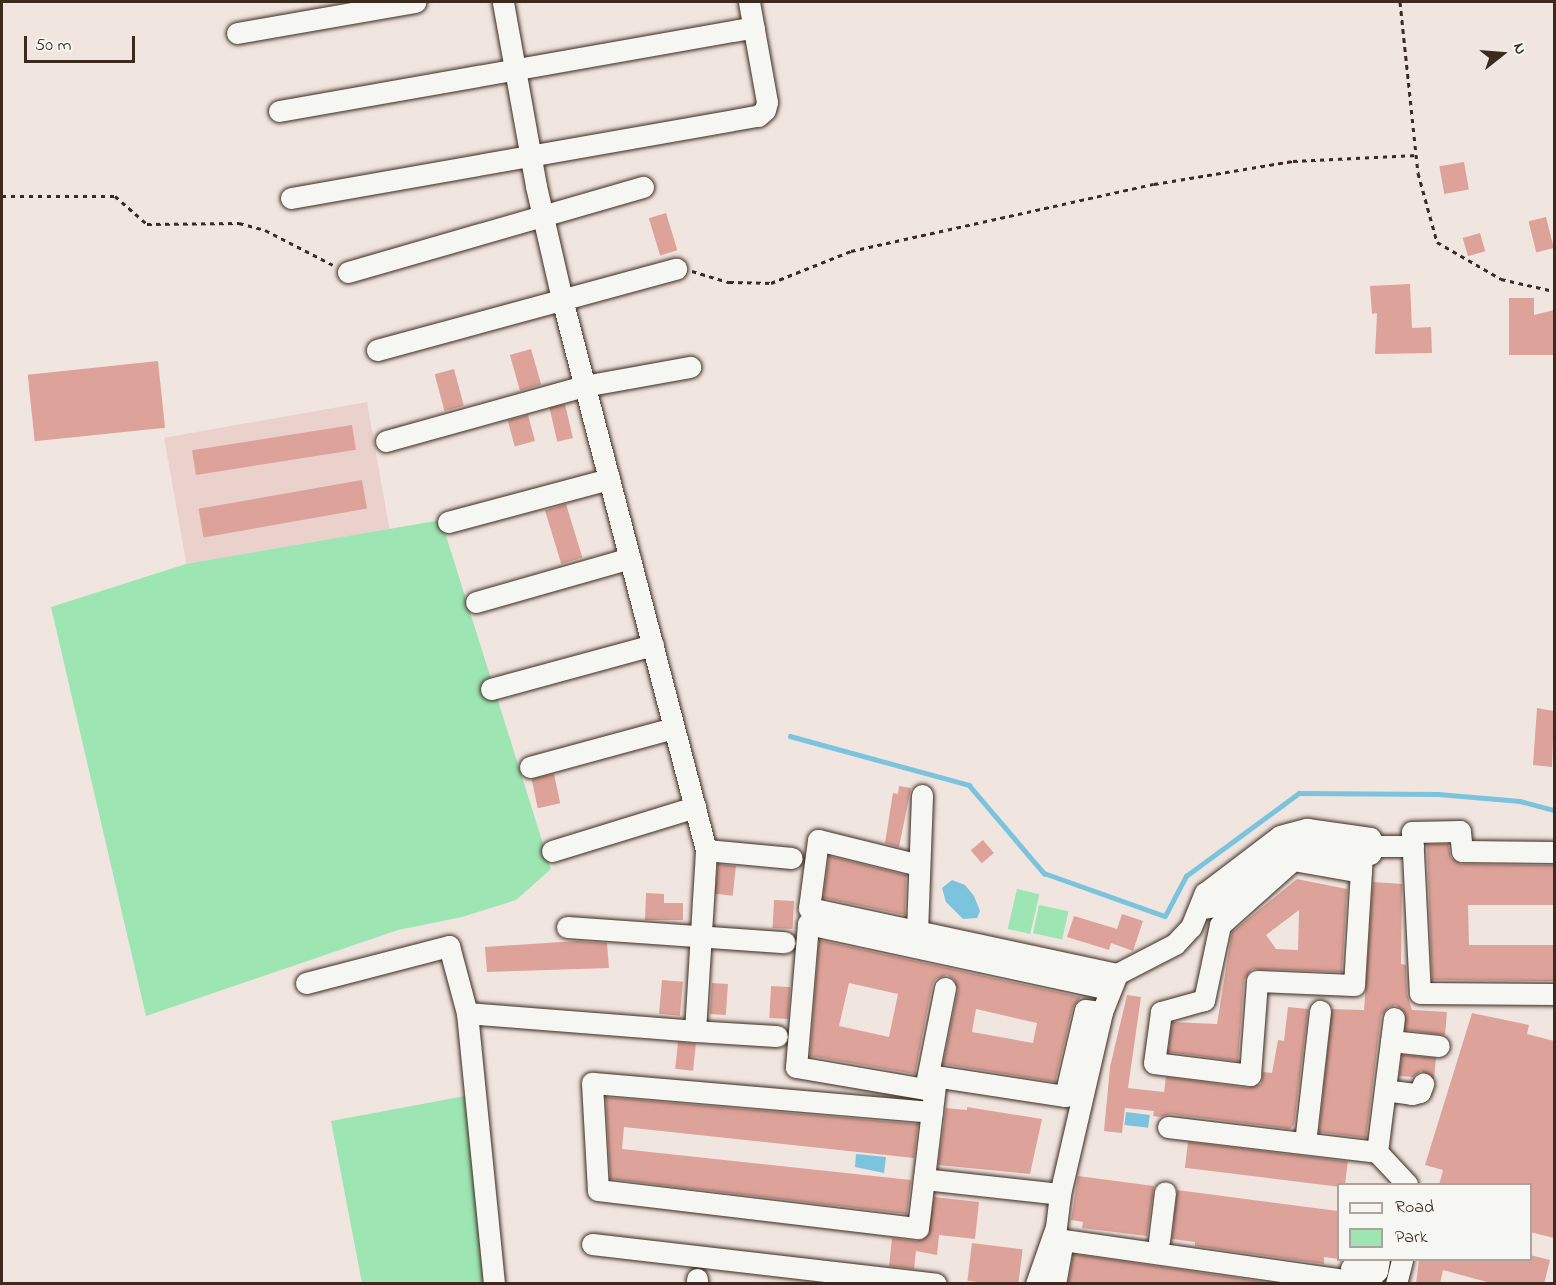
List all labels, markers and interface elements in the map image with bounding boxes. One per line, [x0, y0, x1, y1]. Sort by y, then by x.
scale bar [27, 24, 138, 62]
north arrow [1472, 24, 1532, 84]
text: 50 m [35, 33, 72, 59]
text: N [1506, 40, 1532, 57]
legend [1337, 1183, 1532, 1261]
text: Road [1395, 1195, 1434, 1221]
text: Park [1395, 1225, 1428, 1251]

